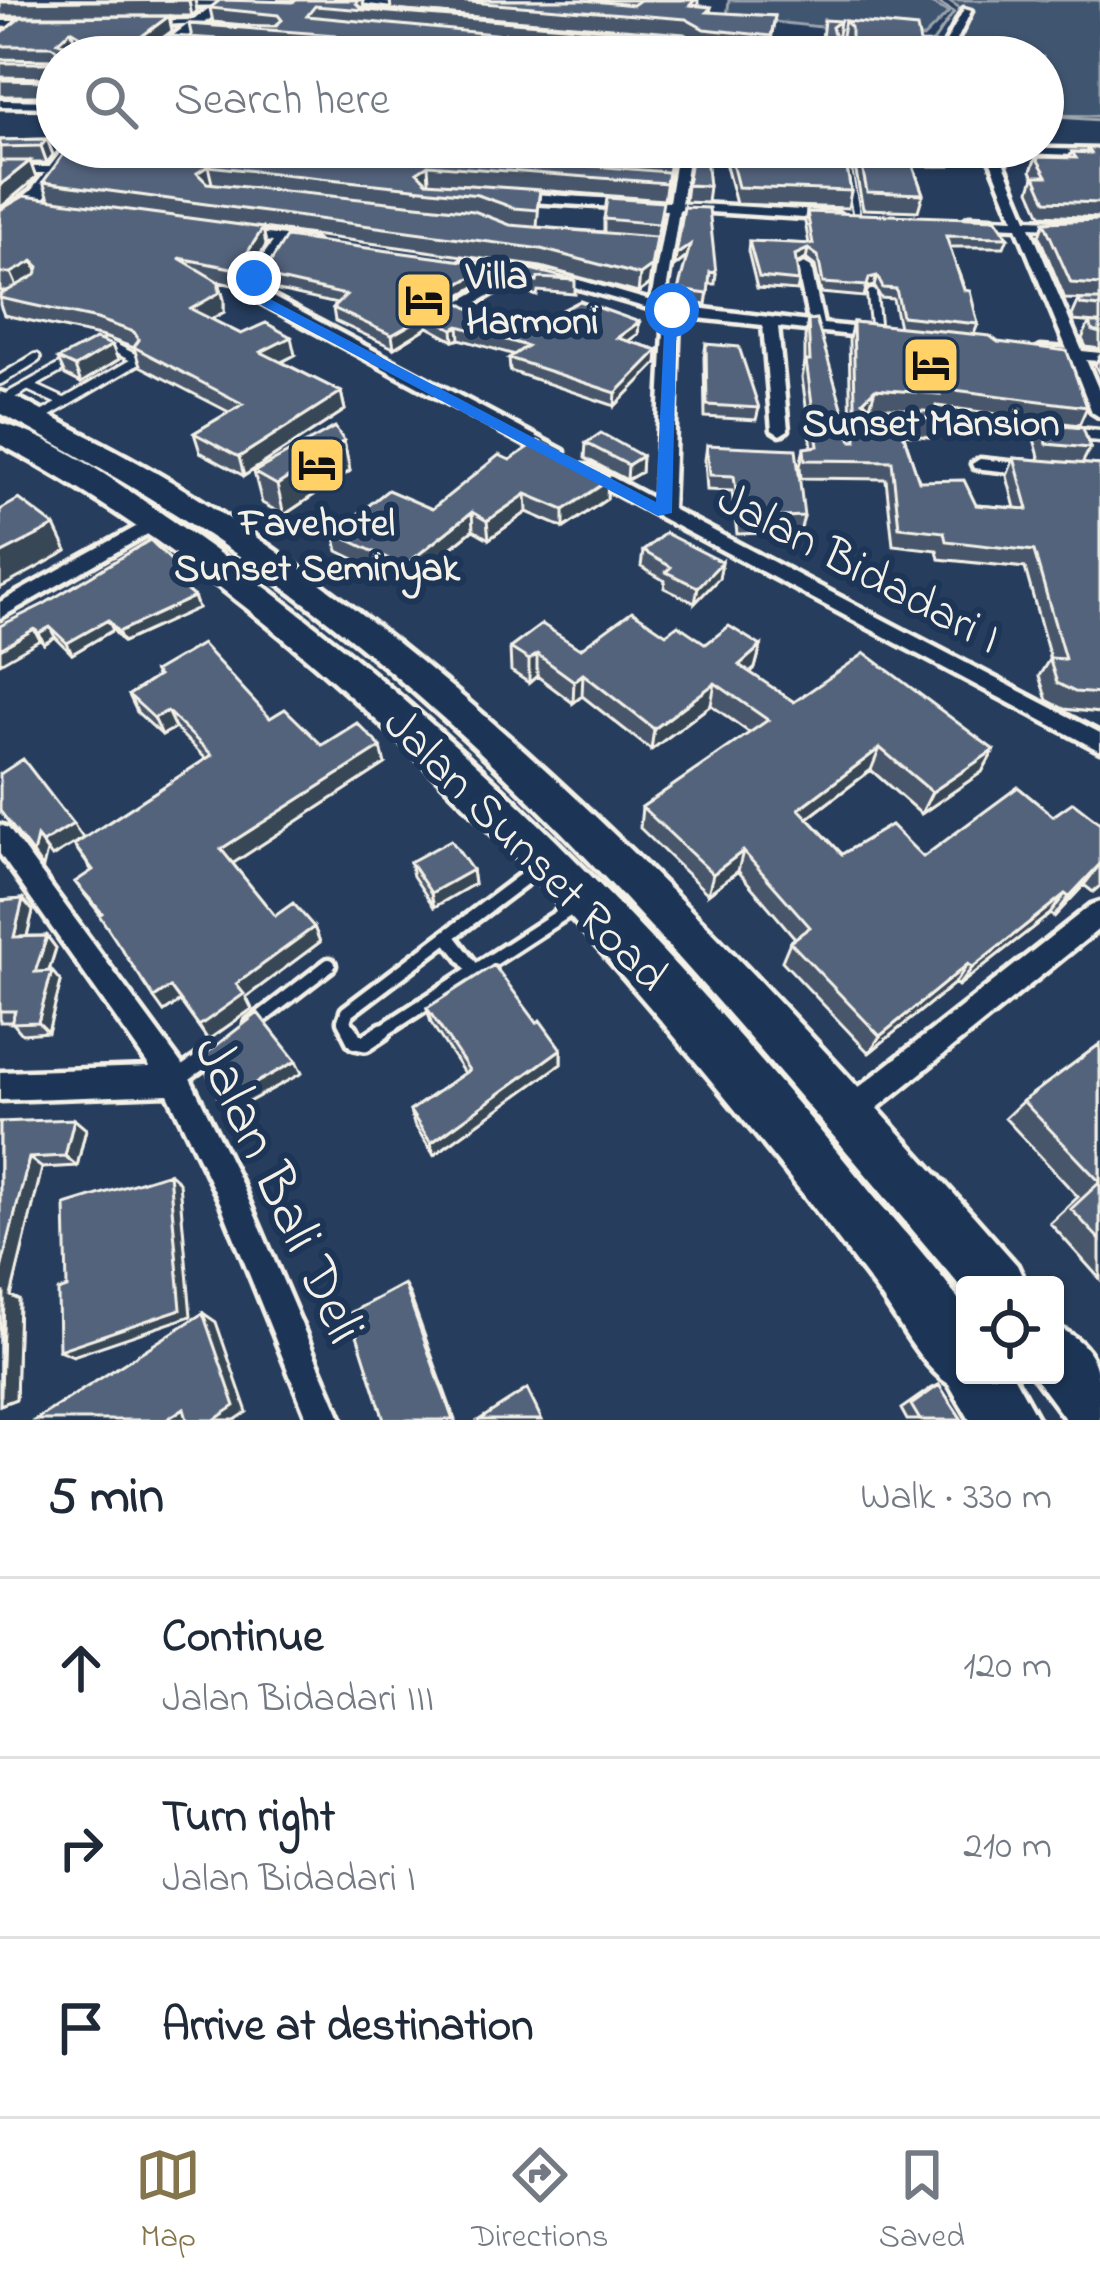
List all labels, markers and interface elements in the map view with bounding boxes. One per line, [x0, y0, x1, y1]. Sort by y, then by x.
search box [36, 36, 1064, 168]
icon: search [78, 69, 144, 135]
text: Search here [174, 69, 390, 135]
place label: Villa Harmoni [465, 250, 599, 352]
route end [227, 251, 281, 305]
hotel icon: Villa Harmoni [393, 269, 455, 331]
route start [645, 283, 699, 337]
hotel icon: Sunset Mansion [900, 334, 962, 396]
place label: Sunset Mansion [803, 397, 1059, 454]
hotel icon: Favehotel Sunset Seminyak [286, 434, 348, 496]
street label: Jalan Bidadari I [704, 466, 1012, 674]
place label: Favehotel Sunset Seminyak [174, 497, 461, 599]
street label: Jalan Sunset Road [365, 692, 683, 1010]
street label: Jalan Bali Deli [168, 1023, 384, 1359]
map controls [956, 1276, 1064, 1384]
button: locate [956, 1276, 1064, 1384]
text: 5 min [48, 1461, 164, 1536]
text: Walk · 330 m [860, 1470, 1052, 1527]
text: Continue [162, 1606, 323, 1672]
icon: ahead [48, 1635, 114, 1701]
text: 120 m [963, 1639, 1052, 1696]
text: Jalan Bidadari III [162, 1672, 434, 1729]
text: Turn right [162, 1786, 335, 1852]
icon: right [48, 1815, 114, 1881]
text: 210 m [963, 1819, 1052, 1876]
text: Jalan Bidadari I [162, 1852, 416, 1909]
icon: arrive [48, 1995, 114, 2061]
text: Arrive at destination [162, 1995, 533, 2061]
tab: Map [135, 2142, 201, 2262]
tab: Directions [471, 2142, 608, 2262]
tab: Saved [879, 2142, 965, 2262]

